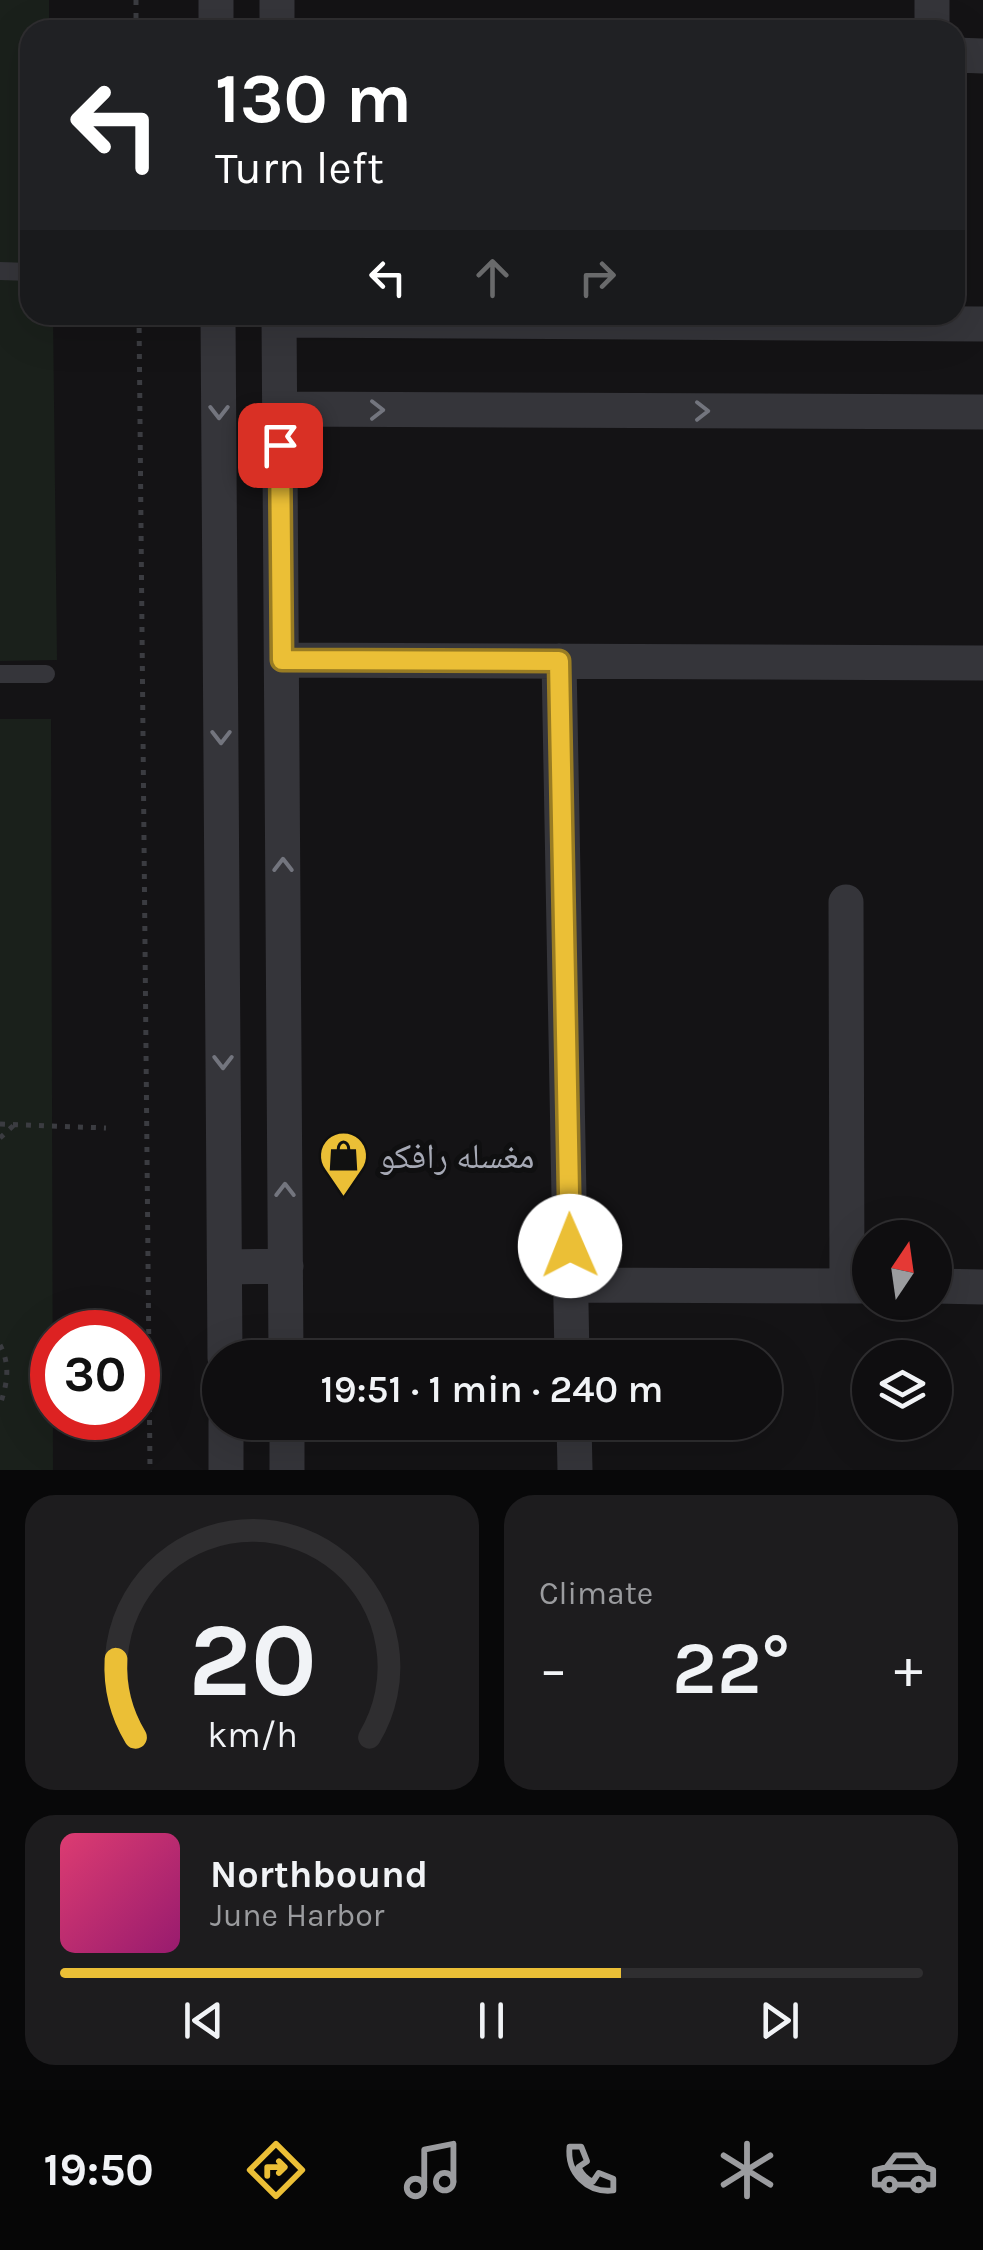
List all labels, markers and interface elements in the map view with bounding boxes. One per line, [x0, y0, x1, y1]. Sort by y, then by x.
text: 130 m [215, 58, 412, 140]
icon: left [50, 60, 180, 190]
text: Turn left [215, 142, 384, 194]
icon: left [360, 250, 415, 305]
icon: ahead [465, 250, 520, 305]
icon: right [570, 250, 625, 305]
one-way arrow [370, 399, 386, 421]
one-way arrow [696, 400, 711, 422]
pin [238, 403, 323, 488]
one-way arrow [208, 405, 229, 421]
icon: arrive [253, 418, 308, 473]
one-way arrow [210, 730, 232, 746]
one-way arrow [272, 857, 294, 872]
one-way arrow [212, 1056, 234, 1071]
shop icon: مغسله رافكو [318, 1130, 370, 1198]
place label: مغسله رافكو [379, 1136, 534, 1177]
one-way arrow [274, 1182, 296, 1198]
position arrow [518, 1194, 622, 1298]
north arrow [852, 1220, 952, 1320]
map controls [852, 1220, 952, 1440]
speed limit sign: 30 [30, 1310, 160, 1440]
button: layers [852, 1340, 952, 1440]
text: 19:51 · 1 min · 240 m [321, 1367, 663, 1412]
text: Climate [539, 1575, 653, 1612]
text: 20 [188, 1600, 316, 1721]
text: 22° [672, 1624, 790, 1712]
text: − [539, 1637, 568, 1701]
text: + [894, 1637, 923, 1701]
text: km/h [207, 1714, 297, 1756]
text: Northbound [210, 1852, 428, 1897]
text: June Harbor [210, 1897, 384, 1934]
icon: previous [176, 1993, 231, 2048]
icon: pause [464, 1993, 519, 2048]
icon: next [752, 1993, 807, 2048]
icon: directions [241, 2135, 311, 2205]
icon: music [398, 2135, 468, 2205]
icon: phone [555, 2135, 625, 2205]
icon: climate [712, 2135, 782, 2205]
icon: car [869, 2135, 939, 2205]
text: 19:50 [44, 2144, 154, 2196]

